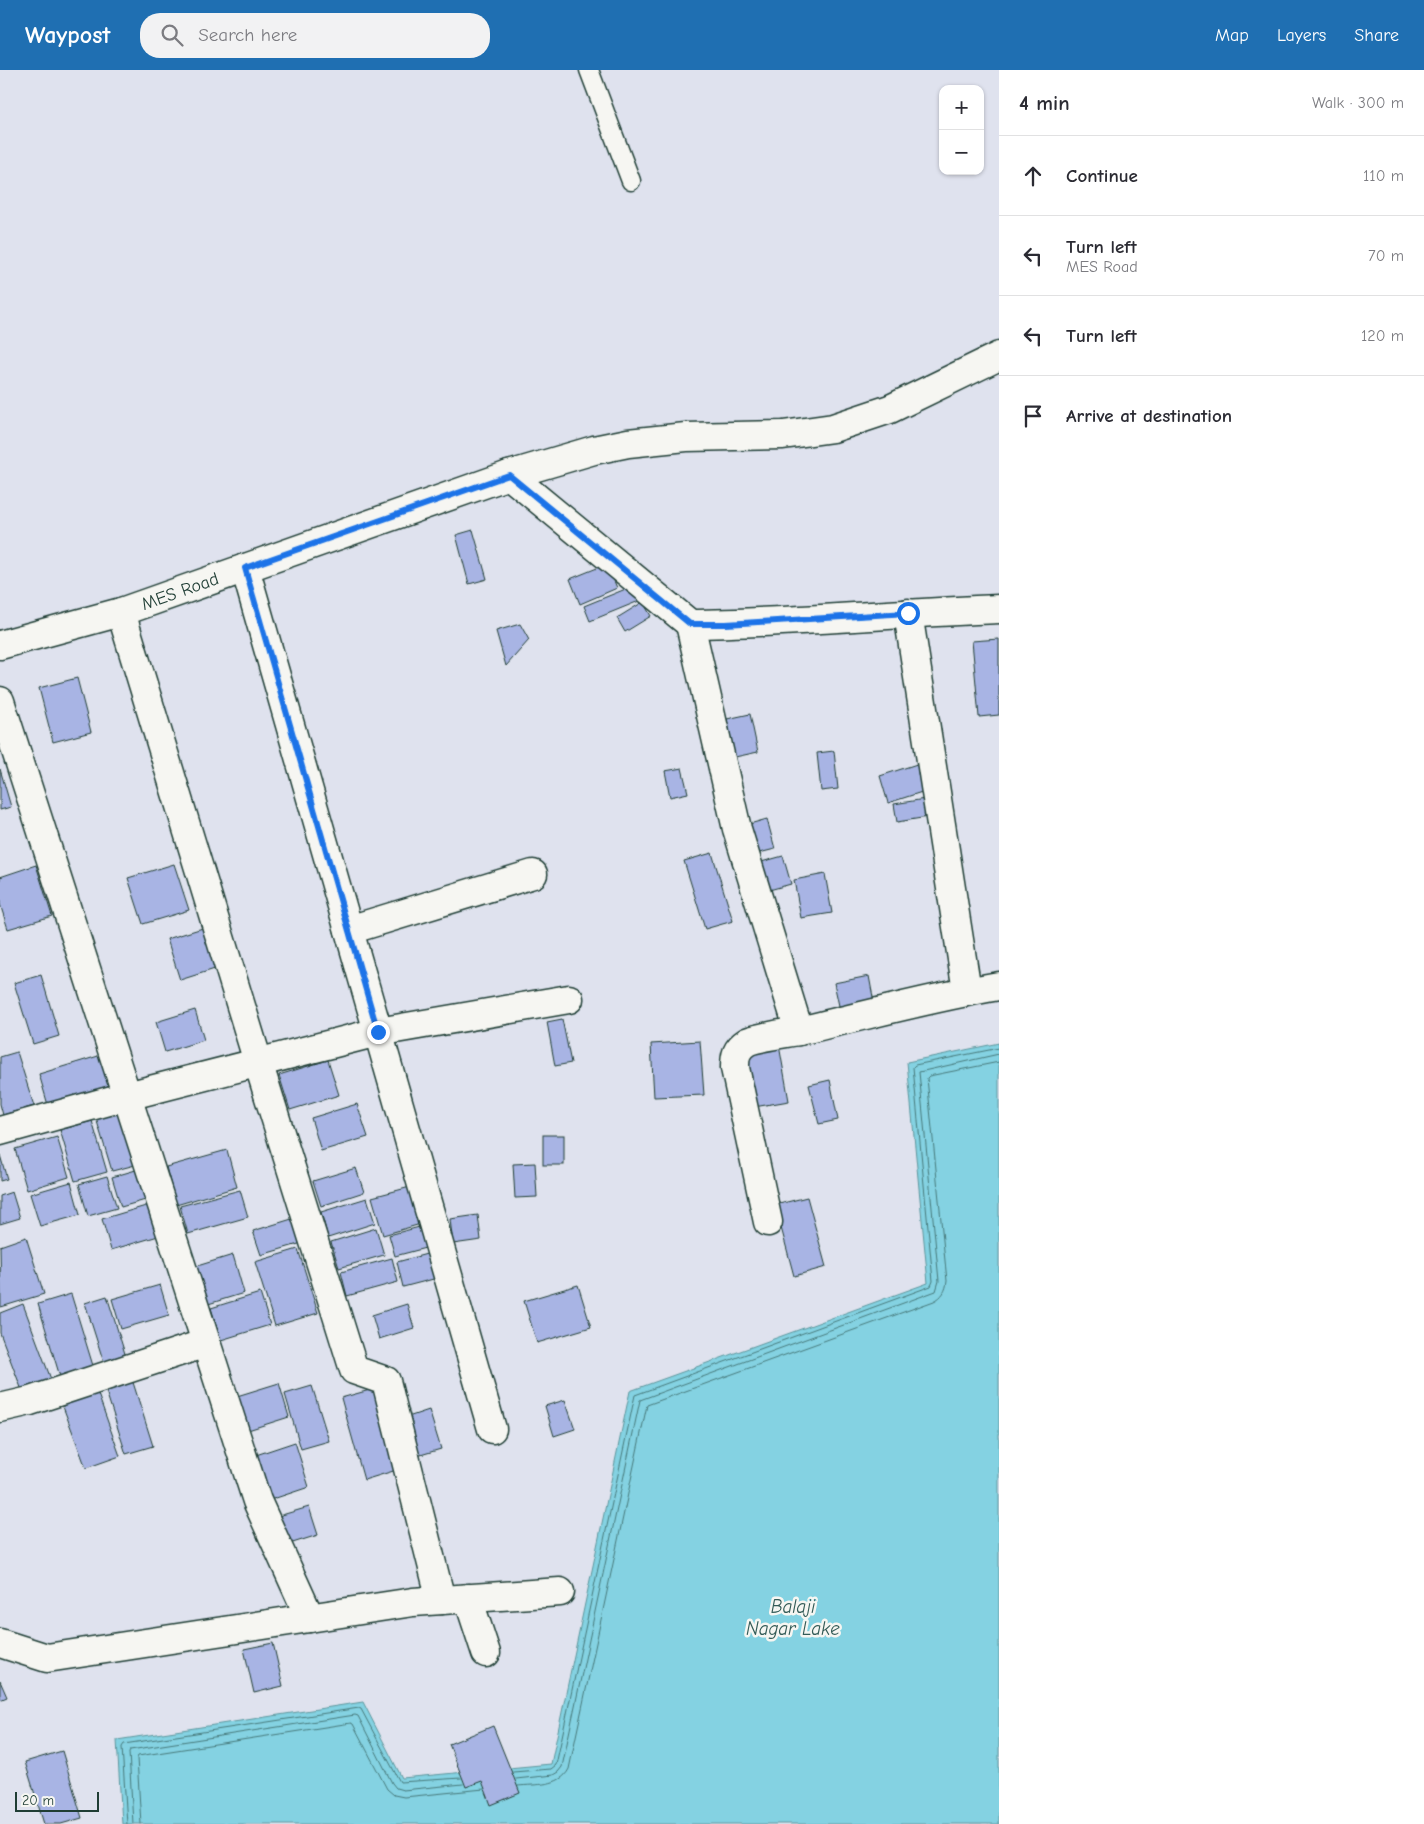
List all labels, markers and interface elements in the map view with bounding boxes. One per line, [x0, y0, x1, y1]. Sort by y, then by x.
search box [140, 13, 490, 58]
text: Waypost [25, 21, 110, 49]
icon: search [158, 21, 186, 49]
text: Search here [198, 24, 297, 46]
text: Map [1215, 25, 1249, 46]
text: Layers [1277, 25, 1326, 46]
text: Share [1354, 25, 1399, 46]
map controls [939, 85, 984, 175]
button: + [939, 85, 984, 130]
text: 4 min [1019, 91, 1070, 115]
text: Walk · 300 m [1312, 94, 1404, 112]
button: − [939, 130, 984, 175]
icon: ahead [1019, 162, 1047, 190]
text: Continue [1066, 165, 1138, 187]
text: 110 m [1363, 167, 1404, 185]
text: Turn left [1066, 236, 1137, 258]
icon: left [1019, 242, 1047, 270]
text: 70 m [1368, 247, 1404, 265]
text: MES Road [1066, 258, 1138, 276]
icon: left [1019, 322, 1047, 350]
text: Turn left [1066, 325, 1137, 347]
text: 120 m [1361, 327, 1404, 345]
icon: arrive [1019, 402, 1047, 430]
text: Arrive at destination [1066, 405, 1232, 427]
street label: MES Road [139, 568, 222, 615]
route start [897, 602, 920, 625]
route end [367, 1021, 390, 1044]
water label: Balaji Nagar Lake [746, 1596, 840, 1640]
scale bar [15, 1789, 99, 1812]
text: 20 m [22, 1792, 54, 1809]

